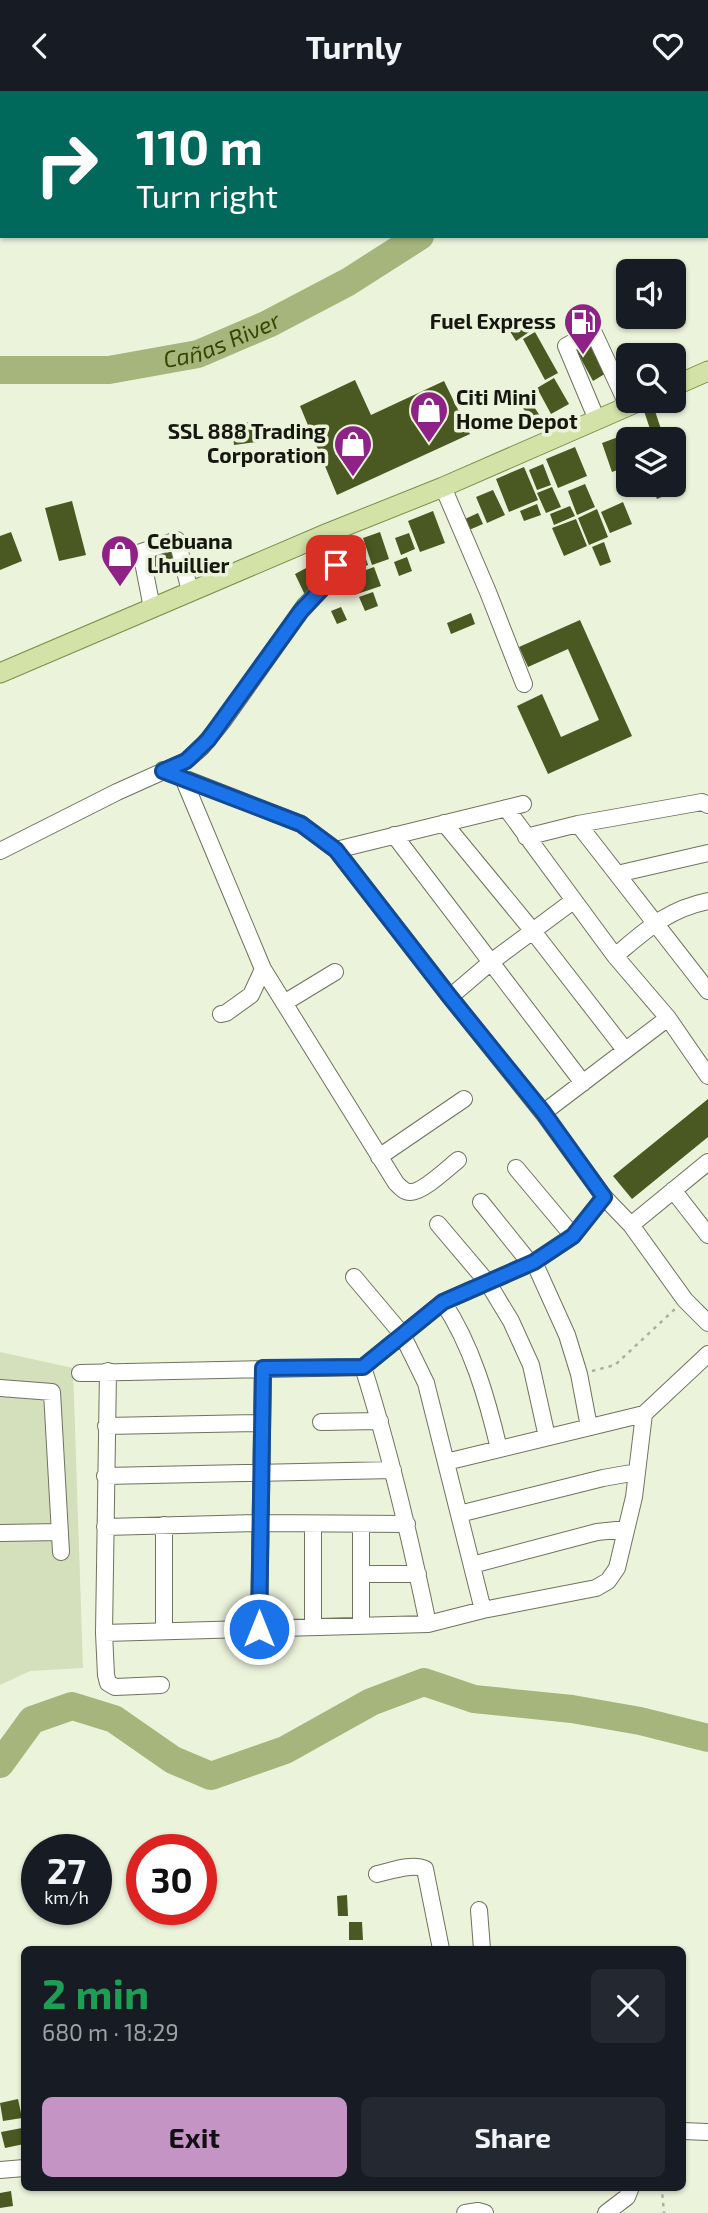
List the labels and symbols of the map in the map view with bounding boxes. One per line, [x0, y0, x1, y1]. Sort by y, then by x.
fuel station icon: Fuel Express [562, 301, 604, 356]
water label: Cañas River [161, 305, 285, 373]
place label: Fuel Express [430, 308, 556, 333]
place label: Citi Mini Home Depot [456, 384, 578, 433]
shop icon: Citi Mini Home Depot [408, 389, 450, 444]
place label: SSL 888 Trading Corporation [168, 418, 326, 467]
shop icon: SSL 888 Trading Corporation [332, 423, 374, 478]
place label: Cebuana Lhuillier [147, 528, 233, 577]
shop icon: Cebuana Lhuillier [99, 533, 141, 588]
pin [306, 535, 366, 595]
position arrow [222, 1592, 296, 1666]
speed limit sign: 30 [126, 1834, 217, 1925]

